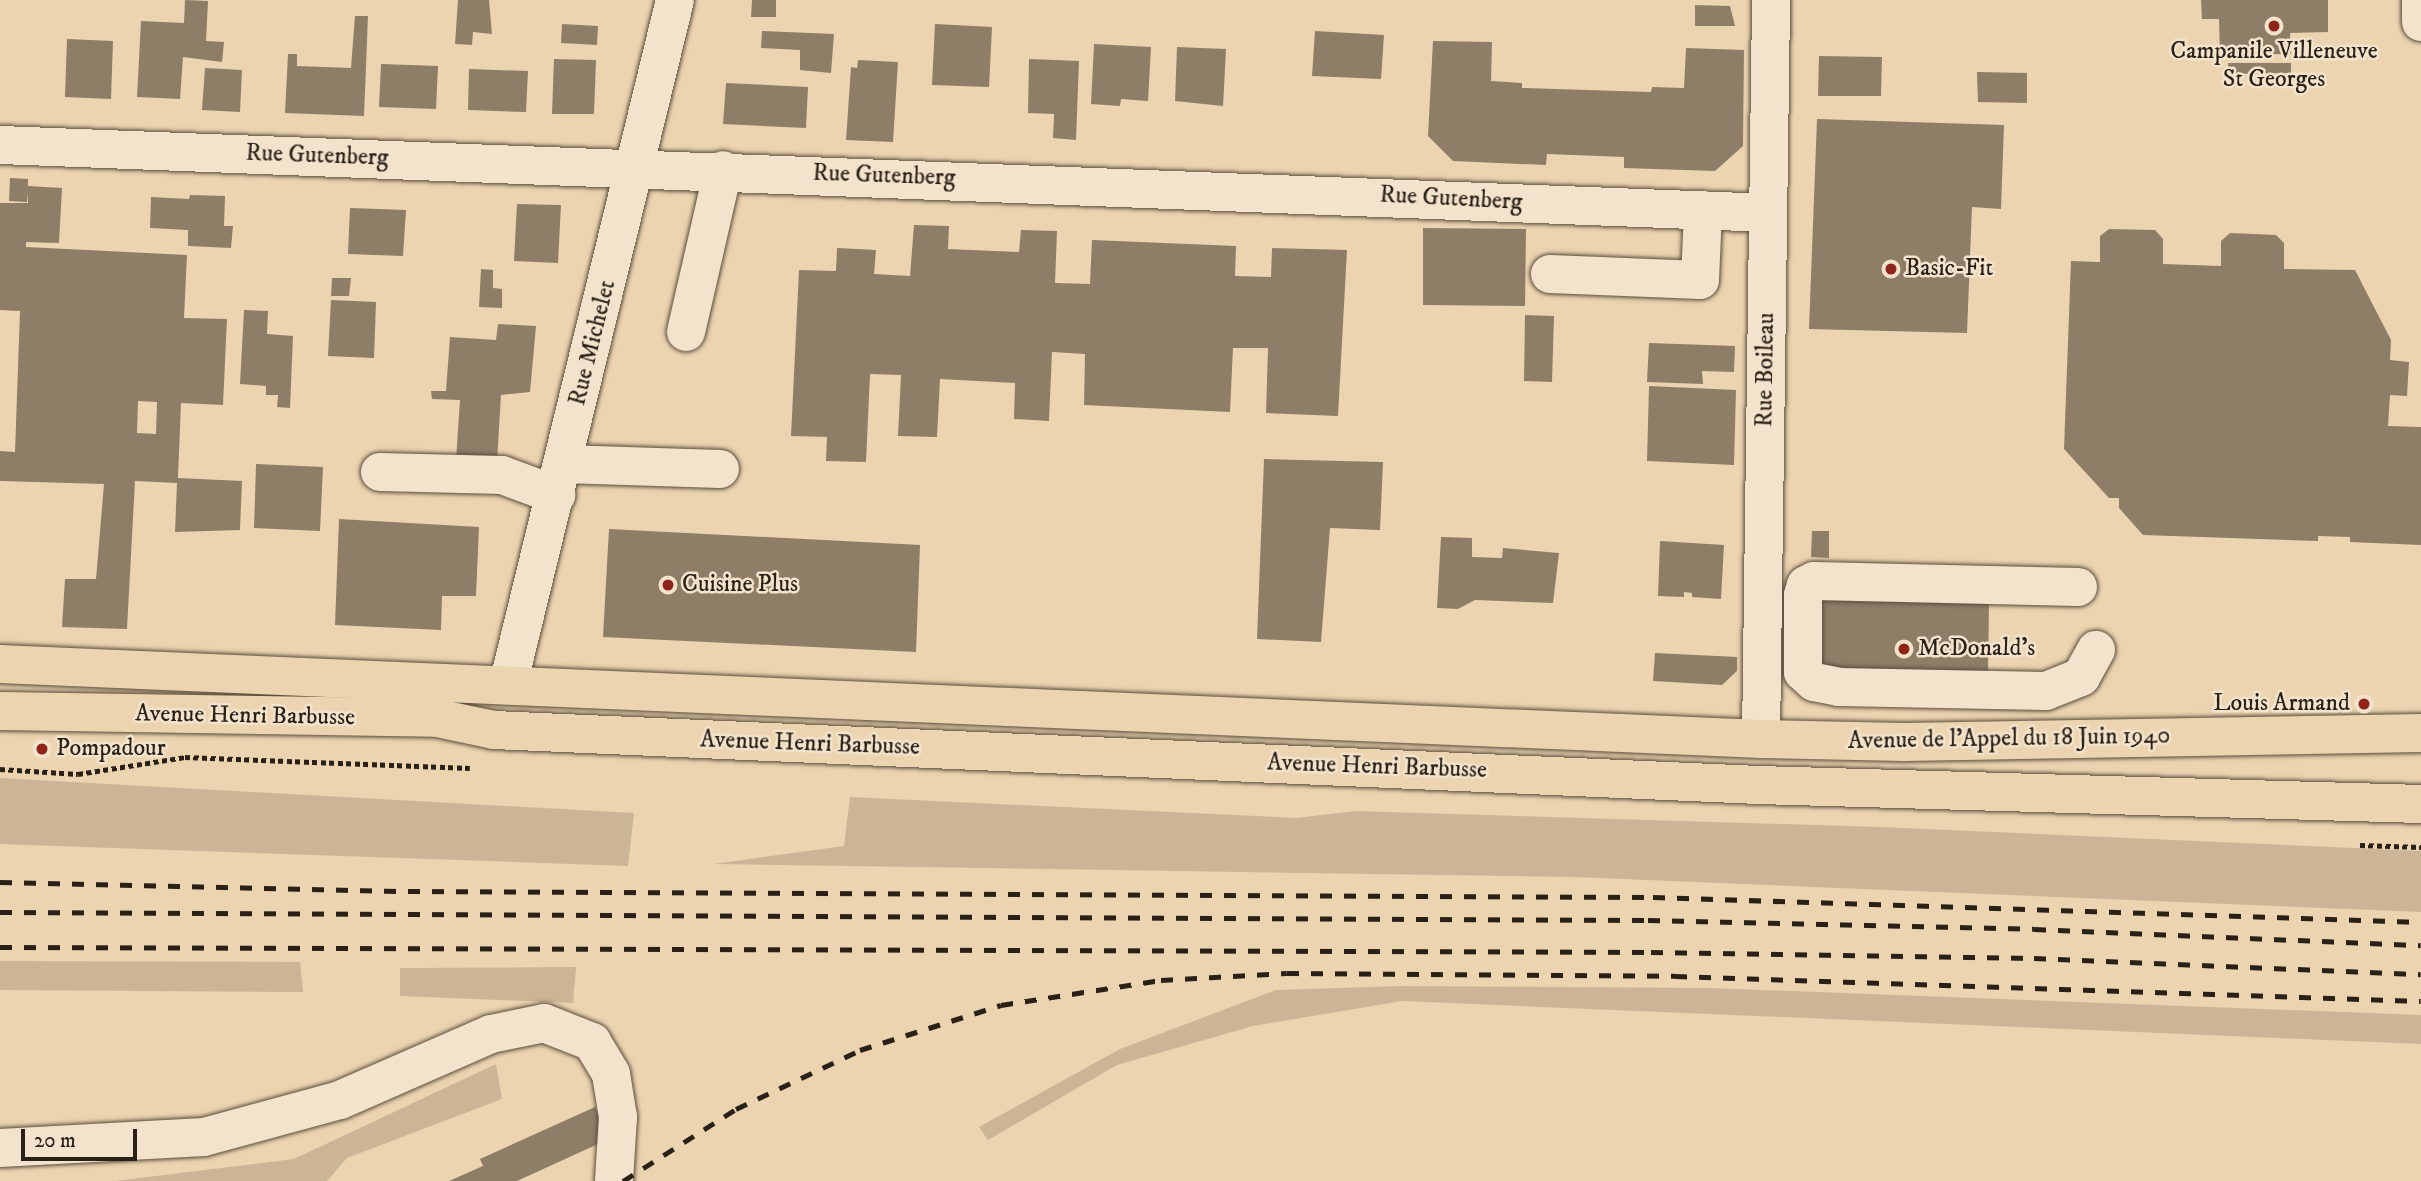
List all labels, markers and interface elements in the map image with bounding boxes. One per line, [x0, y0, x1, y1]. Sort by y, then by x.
marker: Campanile Villeneuve St Georges [2266, 18, 2282, 34]
place label: Campanile Villeneuve St Georges [2170, 38, 2378, 94]
street label: Rue Gutenberg [245, 139, 389, 173]
street label: Rue Gutenberg [812, 159, 956, 193]
street label: Rue Gutenberg [1379, 181, 1523, 217]
place label: Basic-Fit [1905, 255, 1993, 283]
marker: Basic-Fit [1883, 261, 1899, 277]
street label: Rue Michelet [564, 277, 622, 409]
street label: Rue Boileau [1751, 312, 1781, 428]
place label: Cuisine Plus [682, 571, 798, 599]
marker: Cuisine Plus [660, 577, 676, 593]
place label: McDonald's [1918, 635, 2035, 663]
marker: McDonald's [1896, 641, 1912, 657]
place label: Louis Armand [2213, 690, 2350, 718]
marker: Louis Armand [2356, 696, 2372, 712]
street label: Avenue Henri Barbusse [135, 700, 355, 732]
street label: Avenue de l'Appel du 18 Juin 1940 [1848, 722, 2170, 756]
street label: Avenue Henri Barbusse [700, 726, 920, 762]
place label: Pompadour [56, 735, 166, 763]
marker: Pompadour [34, 741, 50, 757]
street label: Avenue Henri Barbusse [1267, 749, 1487, 785]
scale bar [24, 1114, 140, 1158]
text: 20 m [34, 1128, 76, 1154]

